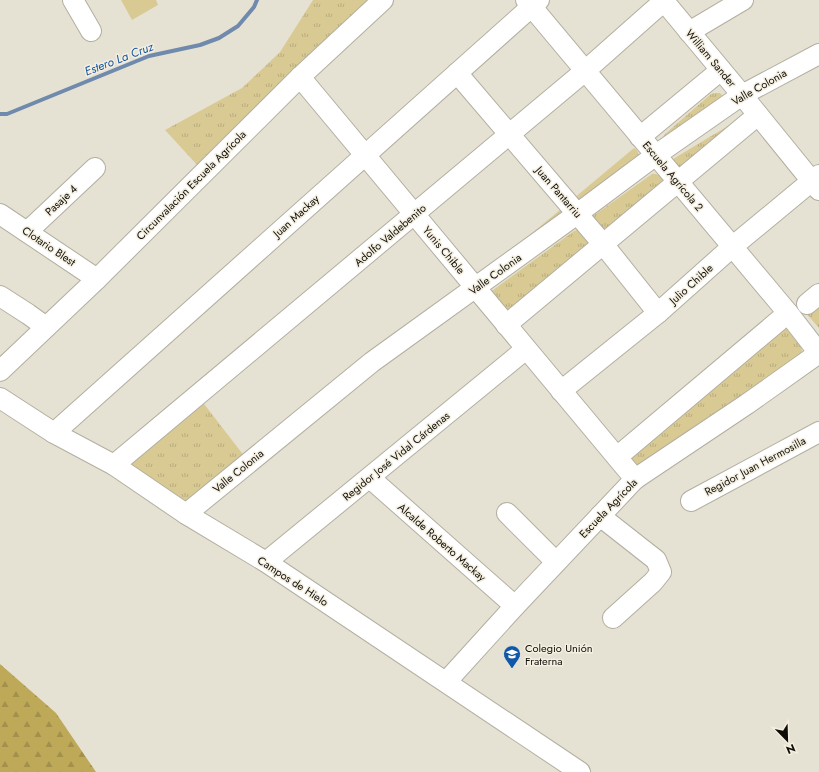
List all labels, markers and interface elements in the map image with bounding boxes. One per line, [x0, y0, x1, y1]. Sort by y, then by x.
street label: William Sander [682, 25, 740, 91]
water label: Estero La Cruz [82, 37, 157, 80]
street label: Valle Colonia [728, 65, 790, 109]
street label: Circunvalación Escuela Agrícola [132, 126, 250, 244]
street label: Escuela Agrícola 2 [639, 137, 707, 215]
street label: Juan Pantarriu [531, 161, 586, 221]
street label: Pasaje 4 [41, 181, 81, 219]
street label: Juan Mackay [268, 191, 323, 242]
street label: Adolfo Valdebenito [351, 200, 429, 270]
street label: Clotario Blest [19, 222, 79, 270]
street label: Yunis Chible [419, 223, 469, 278]
street label: Valle Colonia [465, 249, 525, 299]
street label: Julio Chible [664, 260, 717, 309]
street label: Regidor José Vidal Cárdenas [339, 407, 454, 504]
street label: Regidor Juan Hermosilla [702, 432, 808, 500]
street label: Valle Colonia [209, 445, 267, 497]
street label: Escuela Agrícola [575, 475, 641, 541]
street label: Alcalde Roberto Mackay [394, 499, 490, 585]
street label: Campos de Hielo [254, 552, 332, 610]
place label: Colegio Unión Fraterna [525, 640, 592, 669]
school or university icon: Colegio Unión Fraterna [502, 644, 522, 669]
north arrow [767, 720, 807, 760]
text: N [784, 740, 798, 758]

